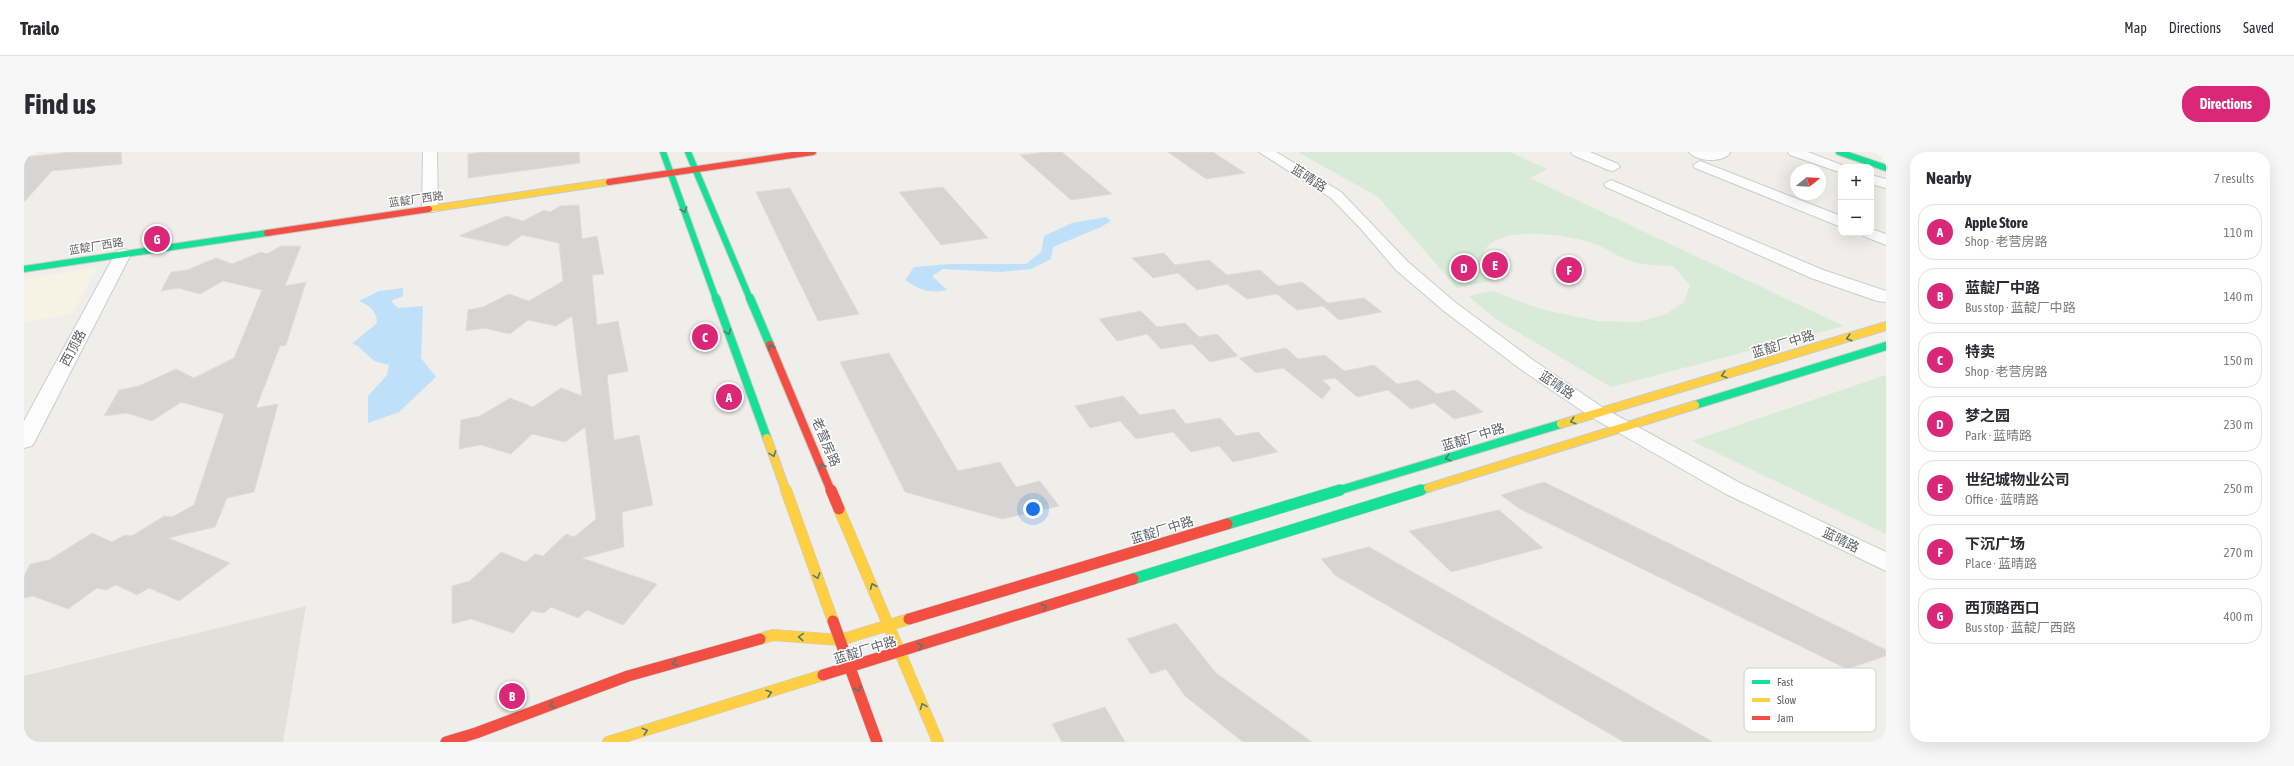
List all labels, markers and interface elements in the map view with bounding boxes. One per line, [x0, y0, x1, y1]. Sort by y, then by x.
text: Trailo [20, 17, 59, 39]
text: Map [2124, 20, 2147, 36]
text: Directions [2169, 20, 2221, 36]
text: Saved [2243, 20, 2274, 36]
button: Directions [2182, 86, 2270, 122]
text: Find us [24, 88, 96, 120]
street label: 蓝晴路 [1289, 161, 1329, 195]
north arrow [1790, 164, 1826, 200]
map controls [1838, 164, 1874, 236]
button: + [1838, 164, 1874, 200]
text: Nearby [1926, 168, 1972, 188]
text: 7 results [2214, 171, 2254, 186]
street label: 蓝靛厂西路 [388, 189, 444, 209]
button: − [1838, 200, 1874, 236]
one-way arrow [679, 206, 687, 213]
text: Apple Store [1965, 214, 2028, 231]
pin: G [144, 224, 170, 254]
text: A [1937, 225, 1943, 240]
text: 110 m [2224, 225, 2253, 240]
text: Shop · 老营房路 [1965, 234, 2047, 249]
street label: 蓝靛厂西路 [68, 236, 124, 256]
pin: E [1482, 250, 1508, 280]
pin: D [1451, 253, 1477, 283]
pin: F [1556, 255, 1582, 285]
text: 蓝靛厂中路 [1965, 279, 2040, 296]
text: B [1937, 289, 1943, 304]
text: 140 m [2224, 289, 2253, 304]
text: Bus stop · 蓝靛厂中路 [1965, 300, 2076, 315]
pin: C [692, 322, 718, 352]
street label: 西顶路 [57, 327, 89, 369]
street label: 蓝靛厂中路 [1750, 327, 1816, 361]
one-way arrow [723, 328, 732, 335]
one-way arrow [1845, 333, 1852, 342]
one-way arrow [768, 343, 776, 350]
text: 特卖 [1965, 343, 1995, 360]
text: C [1937, 353, 1943, 368]
text: 150 m [2224, 353, 2253, 368]
text: Shop · 老营房路 [1965, 364, 2047, 379]
street label: 蓝晴路 [1537, 368, 1577, 402]
one-way arrow [1721, 370, 1728, 379]
pin: A [716, 382, 742, 412]
text: 梦之园 [1965, 407, 2010, 424]
street label: 老营房路 [809, 415, 843, 469]
one-way arrow [1570, 416, 1577, 425]
text: D [1936, 417, 1944, 432]
text: 230 m [2224, 417, 2253, 432]
street label: 蓝靛厂中路 [1440, 420, 1506, 454]
text: Park · 蓝晴路 [1965, 428, 2032, 443]
one-way arrow [768, 450, 776, 457]
one-way arrow [1445, 453, 1452, 462]
one-way arrow [819, 463, 827, 470]
text: 世纪城物业公司 [1965, 471, 2070, 488]
text: E [1937, 481, 1943, 496]
text: 250 m [2224, 481, 2253, 496]
text: Office · 蓝晴路 [1965, 492, 2039, 507]
your location [1023, 499, 1043, 519]
street label: 蓝靛厂中路 [1129, 513, 1195, 547]
street label: 蓝晴路 [1820, 525, 1862, 555]
text: 下沉广场 [1965, 535, 2025, 552]
text: F [1937, 545, 1943, 560]
text: 270 m [2224, 545, 2253, 560]
text: Place · 蓝晴路 [1965, 556, 2037, 571]
one-way arrow [812, 573, 821, 580]
one-way arrow [870, 582, 878, 589]
text: 西顶路西口 [1965, 599, 2040, 616]
one-way arrow [1041, 604, 1048, 612]
text: G [1937, 609, 1943, 624]
text: 400 m [2224, 609, 2253, 624]
text: Bus stop · 蓝靛厂西路 [1965, 620, 2076, 635]
one-way arrow [798, 632, 804, 641]
street label: 蓝靛厂中路 [832, 633, 898, 667]
one-way arrow [917, 642, 924, 651]
one-way arrow [672, 658, 679, 667]
legend [1744, 668, 1876, 732]
text: Fast [1777, 676, 1793, 688]
pin: B [499, 681, 525, 711]
one-way arrow [854, 686, 862, 693]
one-way arrow [766, 689, 773, 698]
text: Slow [1777, 694, 1796, 706]
one-way arrow [549, 700, 556, 708]
one-way arrow [920, 702, 928, 709]
text: Jam [1777, 712, 1794, 724]
one-way arrow [641, 727, 648, 736]

